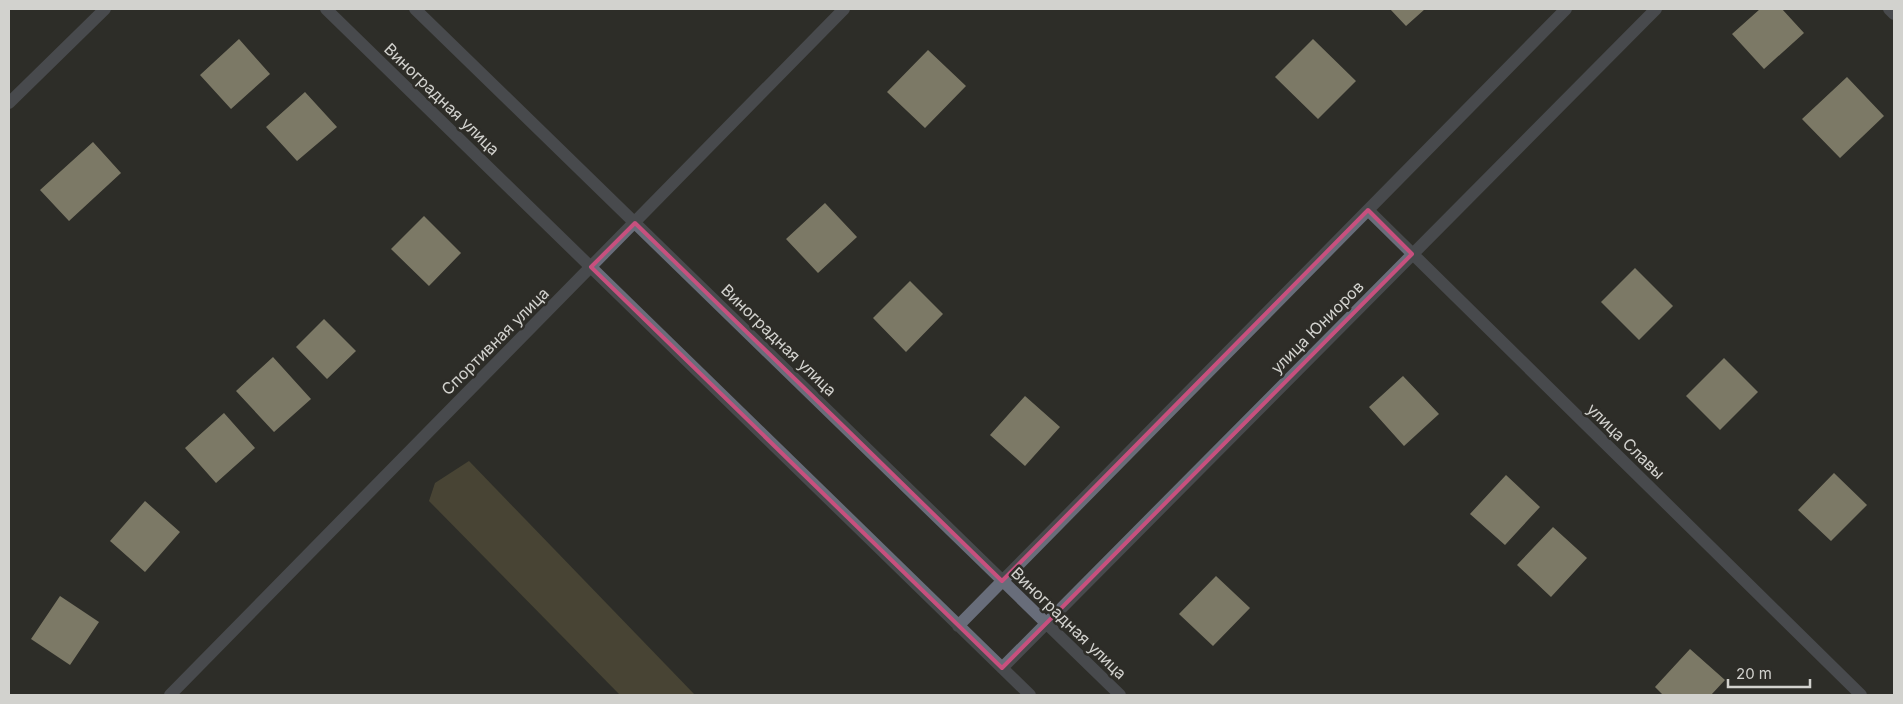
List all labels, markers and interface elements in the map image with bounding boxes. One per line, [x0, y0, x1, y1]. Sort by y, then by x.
street label: Виноградная улица [380, 39, 504, 159]
street label: улица Юниоров [1266, 276, 1368, 378]
street label: Виноградная улица [717, 280, 841, 400]
street label: Спортивная улица [437, 283, 553, 399]
street label: улица Славы [1583, 399, 1669, 483]
street label: Виноградная улица [1007, 563, 1131, 683]
scale bar [1728, 656, 1810, 688]
text: 20 m [1736, 664, 1772, 683]

